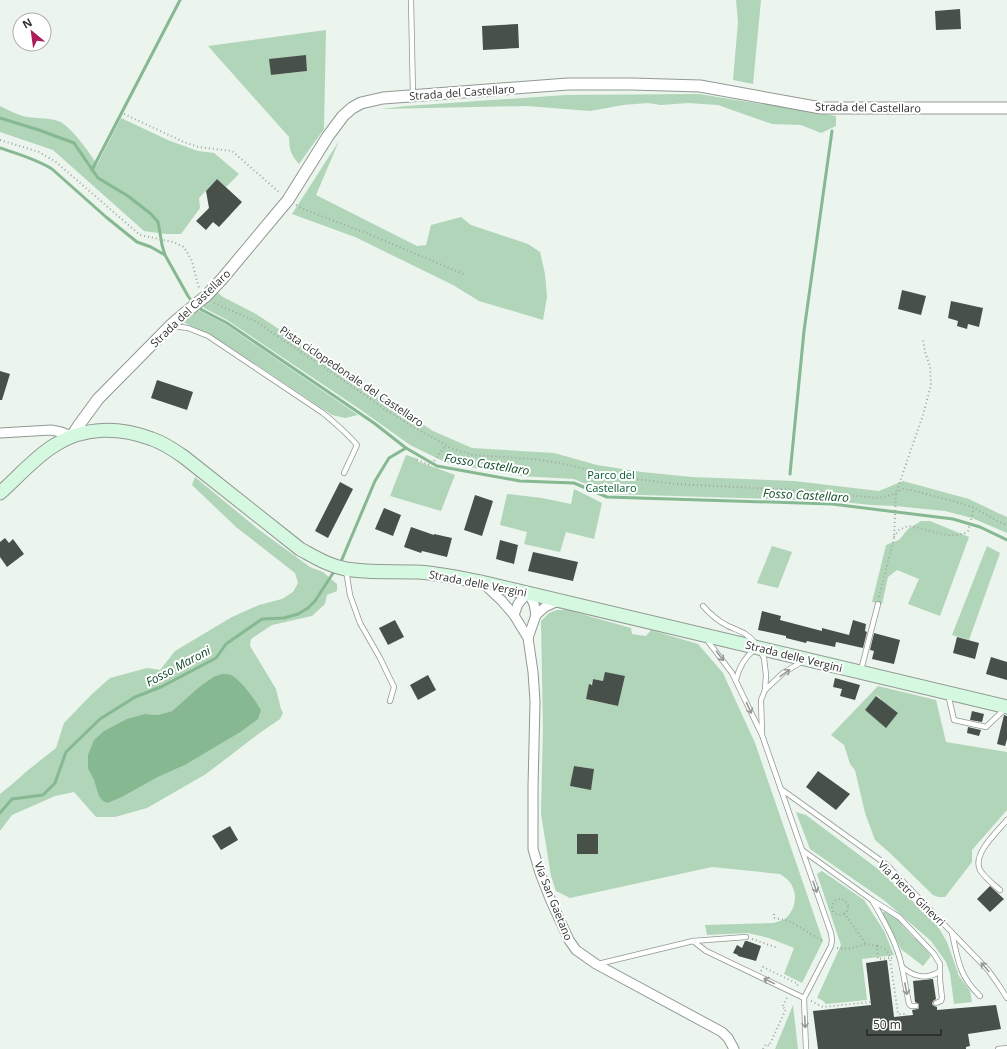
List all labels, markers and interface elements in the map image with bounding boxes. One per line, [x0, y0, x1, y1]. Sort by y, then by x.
north arrow [12, 12, 52, 52]
text: N [19, 14, 34, 32]
street label: Strada del Castellaro [409, 81, 516, 103]
street label: Strada del Castellaro [815, 99, 921, 115]
street label: Strada del Castellaro [147, 266, 234, 350]
street label: Pista ciclopedonale del Castellaro [277, 322, 427, 430]
water label: Fosso Castellaro [443, 449, 531, 479]
park label: Parco del Castellaro [585, 467, 637, 495]
water label: Fosso Castellaro [763, 484, 850, 506]
street label: Strada delle Vergini [428, 566, 528, 600]
street label: Strada delle Vergini [744, 637, 844, 675]
water label: Fosso Maroni [143, 641, 214, 690]
one-way arrow [716, 651, 724, 662]
one-way arrow [779, 669, 790, 677]
one-way arrow [746, 701, 753, 713]
street label: Via Pietro Ginevri [875, 857, 949, 929]
street label: Via San Gaetano [531, 859, 577, 943]
one-way arrow [812, 881, 820, 893]
one-way arrow [980, 962, 989, 972]
one-way arrow [763, 977, 775, 984]
one-way arrow [903, 982, 911, 995]
scale bar [867, 1011, 941, 1037]
one-way arrow [801, 1015, 808, 1028]
text: 50 m [873, 1016, 901, 1033]

